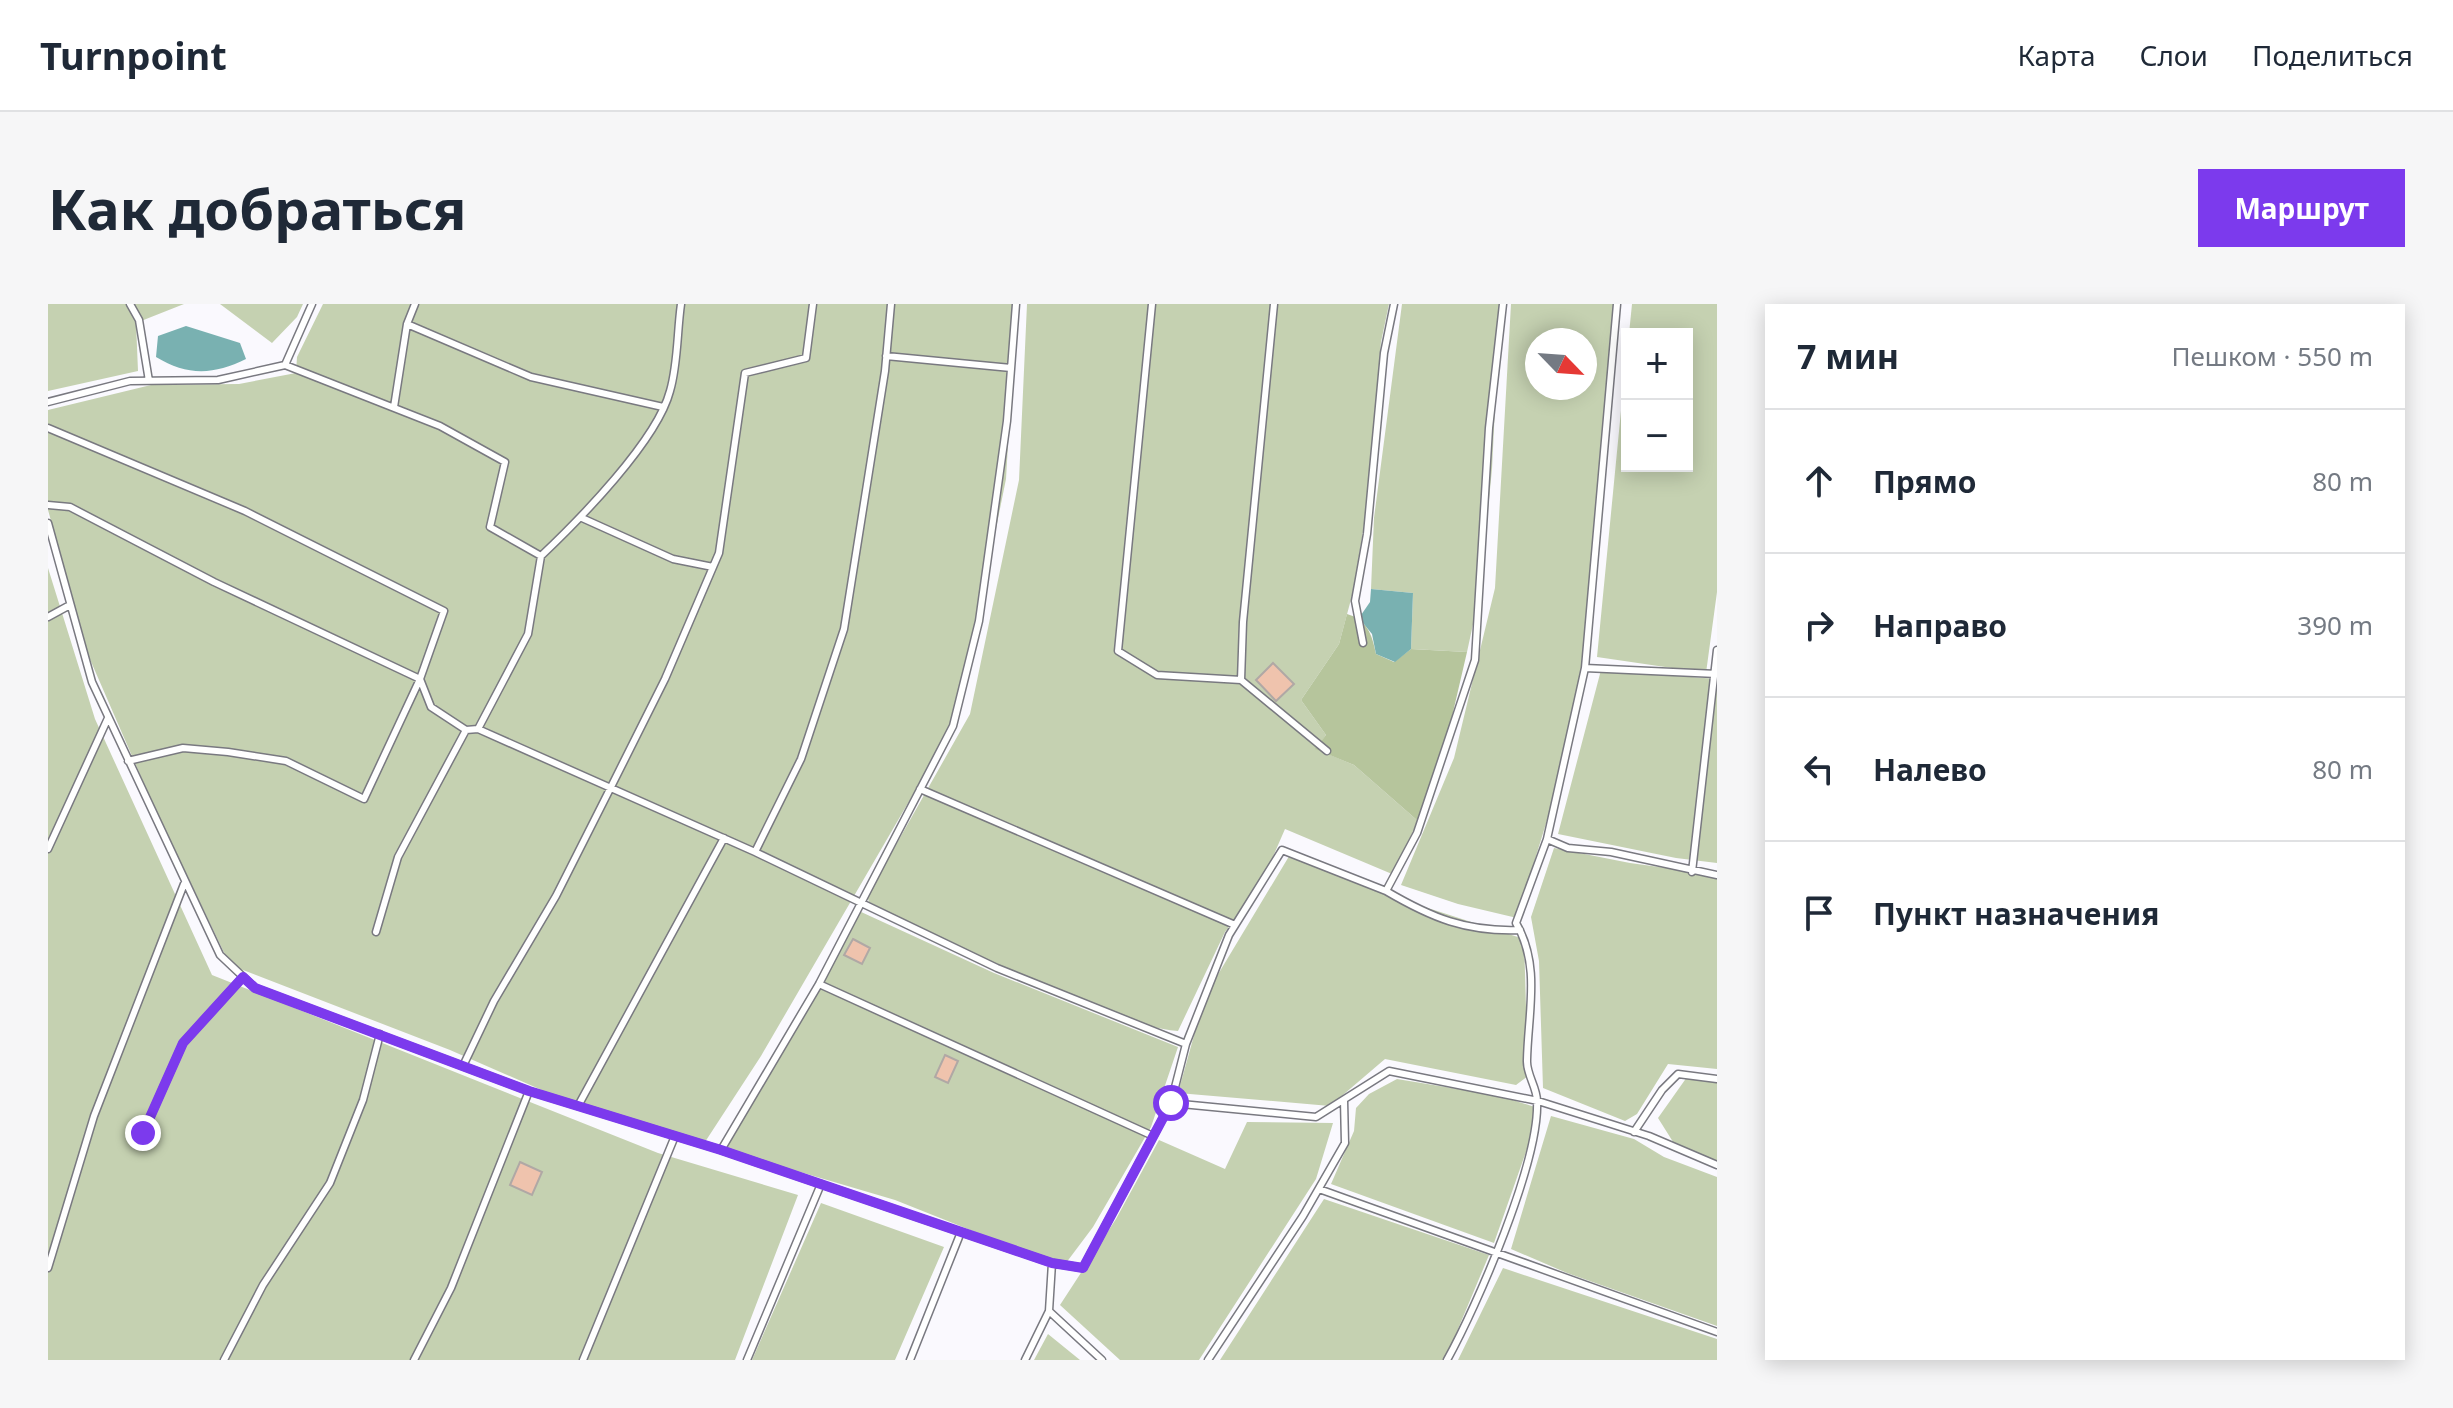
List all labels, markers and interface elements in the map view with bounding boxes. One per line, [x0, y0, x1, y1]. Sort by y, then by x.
text: Turnpoint [40, 29, 227, 81]
text: Карта [2017, 36, 2096, 74]
text: Слои [2140, 36, 2208, 74]
text: Поделиться [2252, 36, 2413, 74]
button: Маршрут [2198, 169, 2405, 247]
text: Как добраться [48, 170, 467, 246]
north arrow [1525, 328, 1597, 400]
map controls [1621, 328, 1693, 472]
button: + [1621, 328, 1693, 400]
text: 7 мин [1797, 333, 1899, 379]
text: Пешком · 550 m [2171, 338, 2373, 374]
button: − [1621, 400, 1693, 472]
icon: ahead [1797, 459, 1841, 503]
text: Прямо [1873, 461, 1977, 502]
text: 80 m [2312, 463, 2373, 499]
icon: right [1797, 603, 1841, 647]
text: Направо [1873, 605, 2007, 646]
text: 390 m [2297, 607, 2373, 643]
icon: left [1797, 747, 1841, 791]
text: Налево [1873, 749, 1987, 790]
text: 80 m [2312, 751, 2373, 787]
icon: arrive [1797, 891, 1841, 935]
text: Пункт назначения [1873, 893, 2159, 934]
route start [1153, 1085, 1189, 1121]
route end [125, 1115, 161, 1151]

